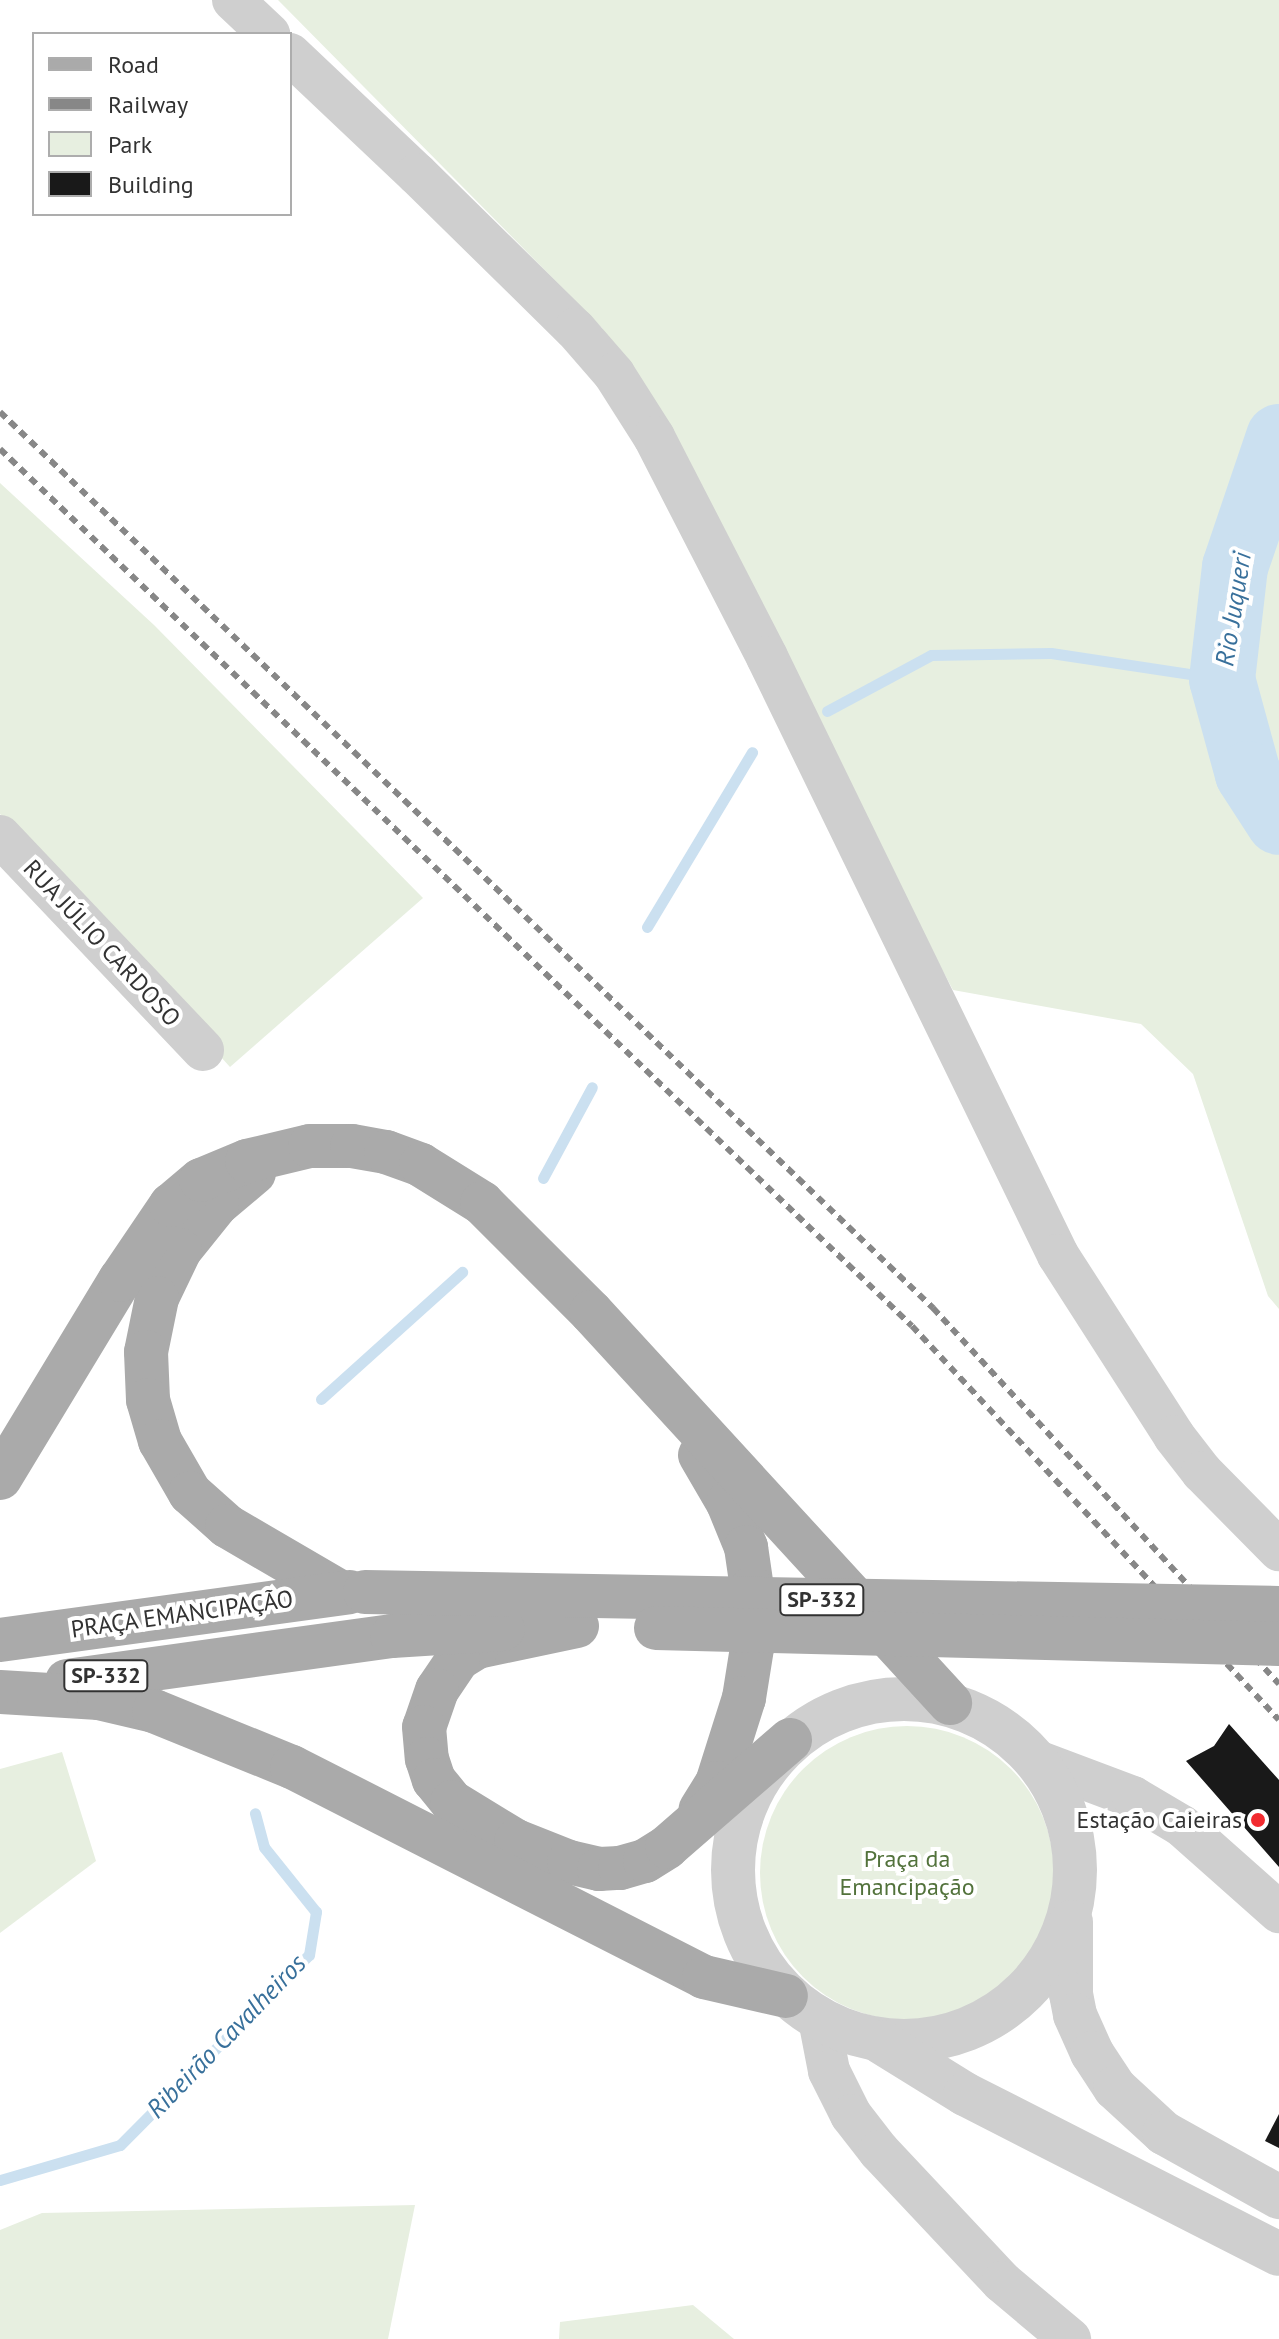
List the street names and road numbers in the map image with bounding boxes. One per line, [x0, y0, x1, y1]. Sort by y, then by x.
street label: RUA JÚLIO CARDOSO [17, 854, 187, 1032]
road number: SP-332 [778, 1582, 866, 1618]
street label: PRAÇA EMANCIPAÇÃO [69, 1584, 295, 1644]
road number: SP-332 [62, 1658, 150, 1694]

